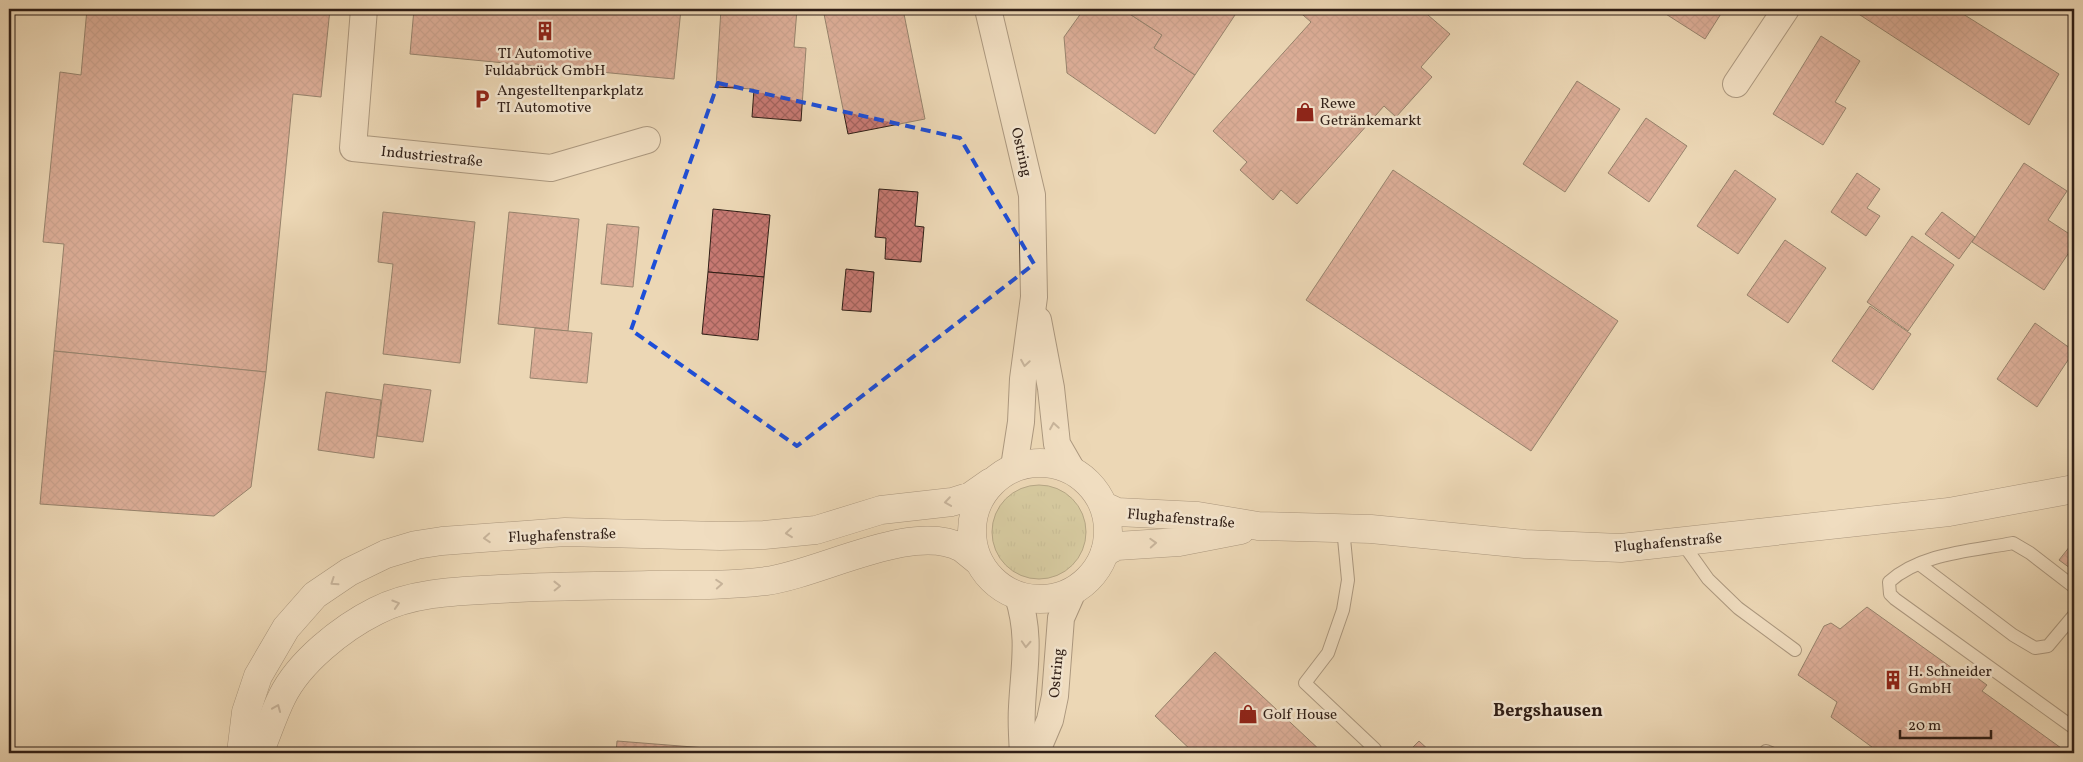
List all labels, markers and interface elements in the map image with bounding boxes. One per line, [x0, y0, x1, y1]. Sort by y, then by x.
building icon: TI Automotive Fuldabrück GmbH [534, 20, 556, 42]
place label: TI Automotive Fuldabrück GmbH [484, 44, 606, 82]
place label: Angestelltenparkplatz TI Automotive [497, 81, 644, 119]
parking icon: Angestelltenparkplatz TI Automotive [471, 88, 493, 110]
place label: Rewe Getränkemarkt [1320, 94, 1422, 132]
shop icon: Rewe Getränkemarkt [1294, 101, 1316, 123]
street label: Ostring [1005, 126, 1036, 179]
street label: Industriestraße [380, 142, 484, 173]
one-way arrow [1021, 358, 1031, 367]
one-way arrow [1050, 421, 1060, 430]
one-way arrow [944, 496, 952, 507]
street label: Flughafenstraße [1126, 504, 1236, 535]
street label: Flughafenstraße [508, 524, 616, 549]
one-way arrow [785, 527, 793, 538]
street label: Flughafenstraße [1613, 528, 1723, 559]
one-way arrow [483, 532, 491, 543]
one-way arrow [1149, 538, 1157, 549]
one-way arrow [330, 576, 339, 585]
one-way arrow [715, 579, 723, 590]
one-way arrow [553, 581, 561, 591]
one-way arrow [391, 600, 399, 610]
one-way arrow [1021, 640, 1032, 648]
street label: Ostring [1045, 647, 1070, 699]
place label: H. Schneider GmbH [1908, 662, 1992, 700]
building icon: H. Schneider GmbH [1882, 669, 1904, 691]
district label: Bergshausen [1493, 699, 1603, 724]
shop icon: Golf House [1237, 703, 1259, 725]
one-way arrow [271, 704, 281, 713]
place label: Golf House [1263, 705, 1337, 726]
scale bar [1900, 707, 1992, 739]
text: 20 m [1908, 716, 1941, 737]

